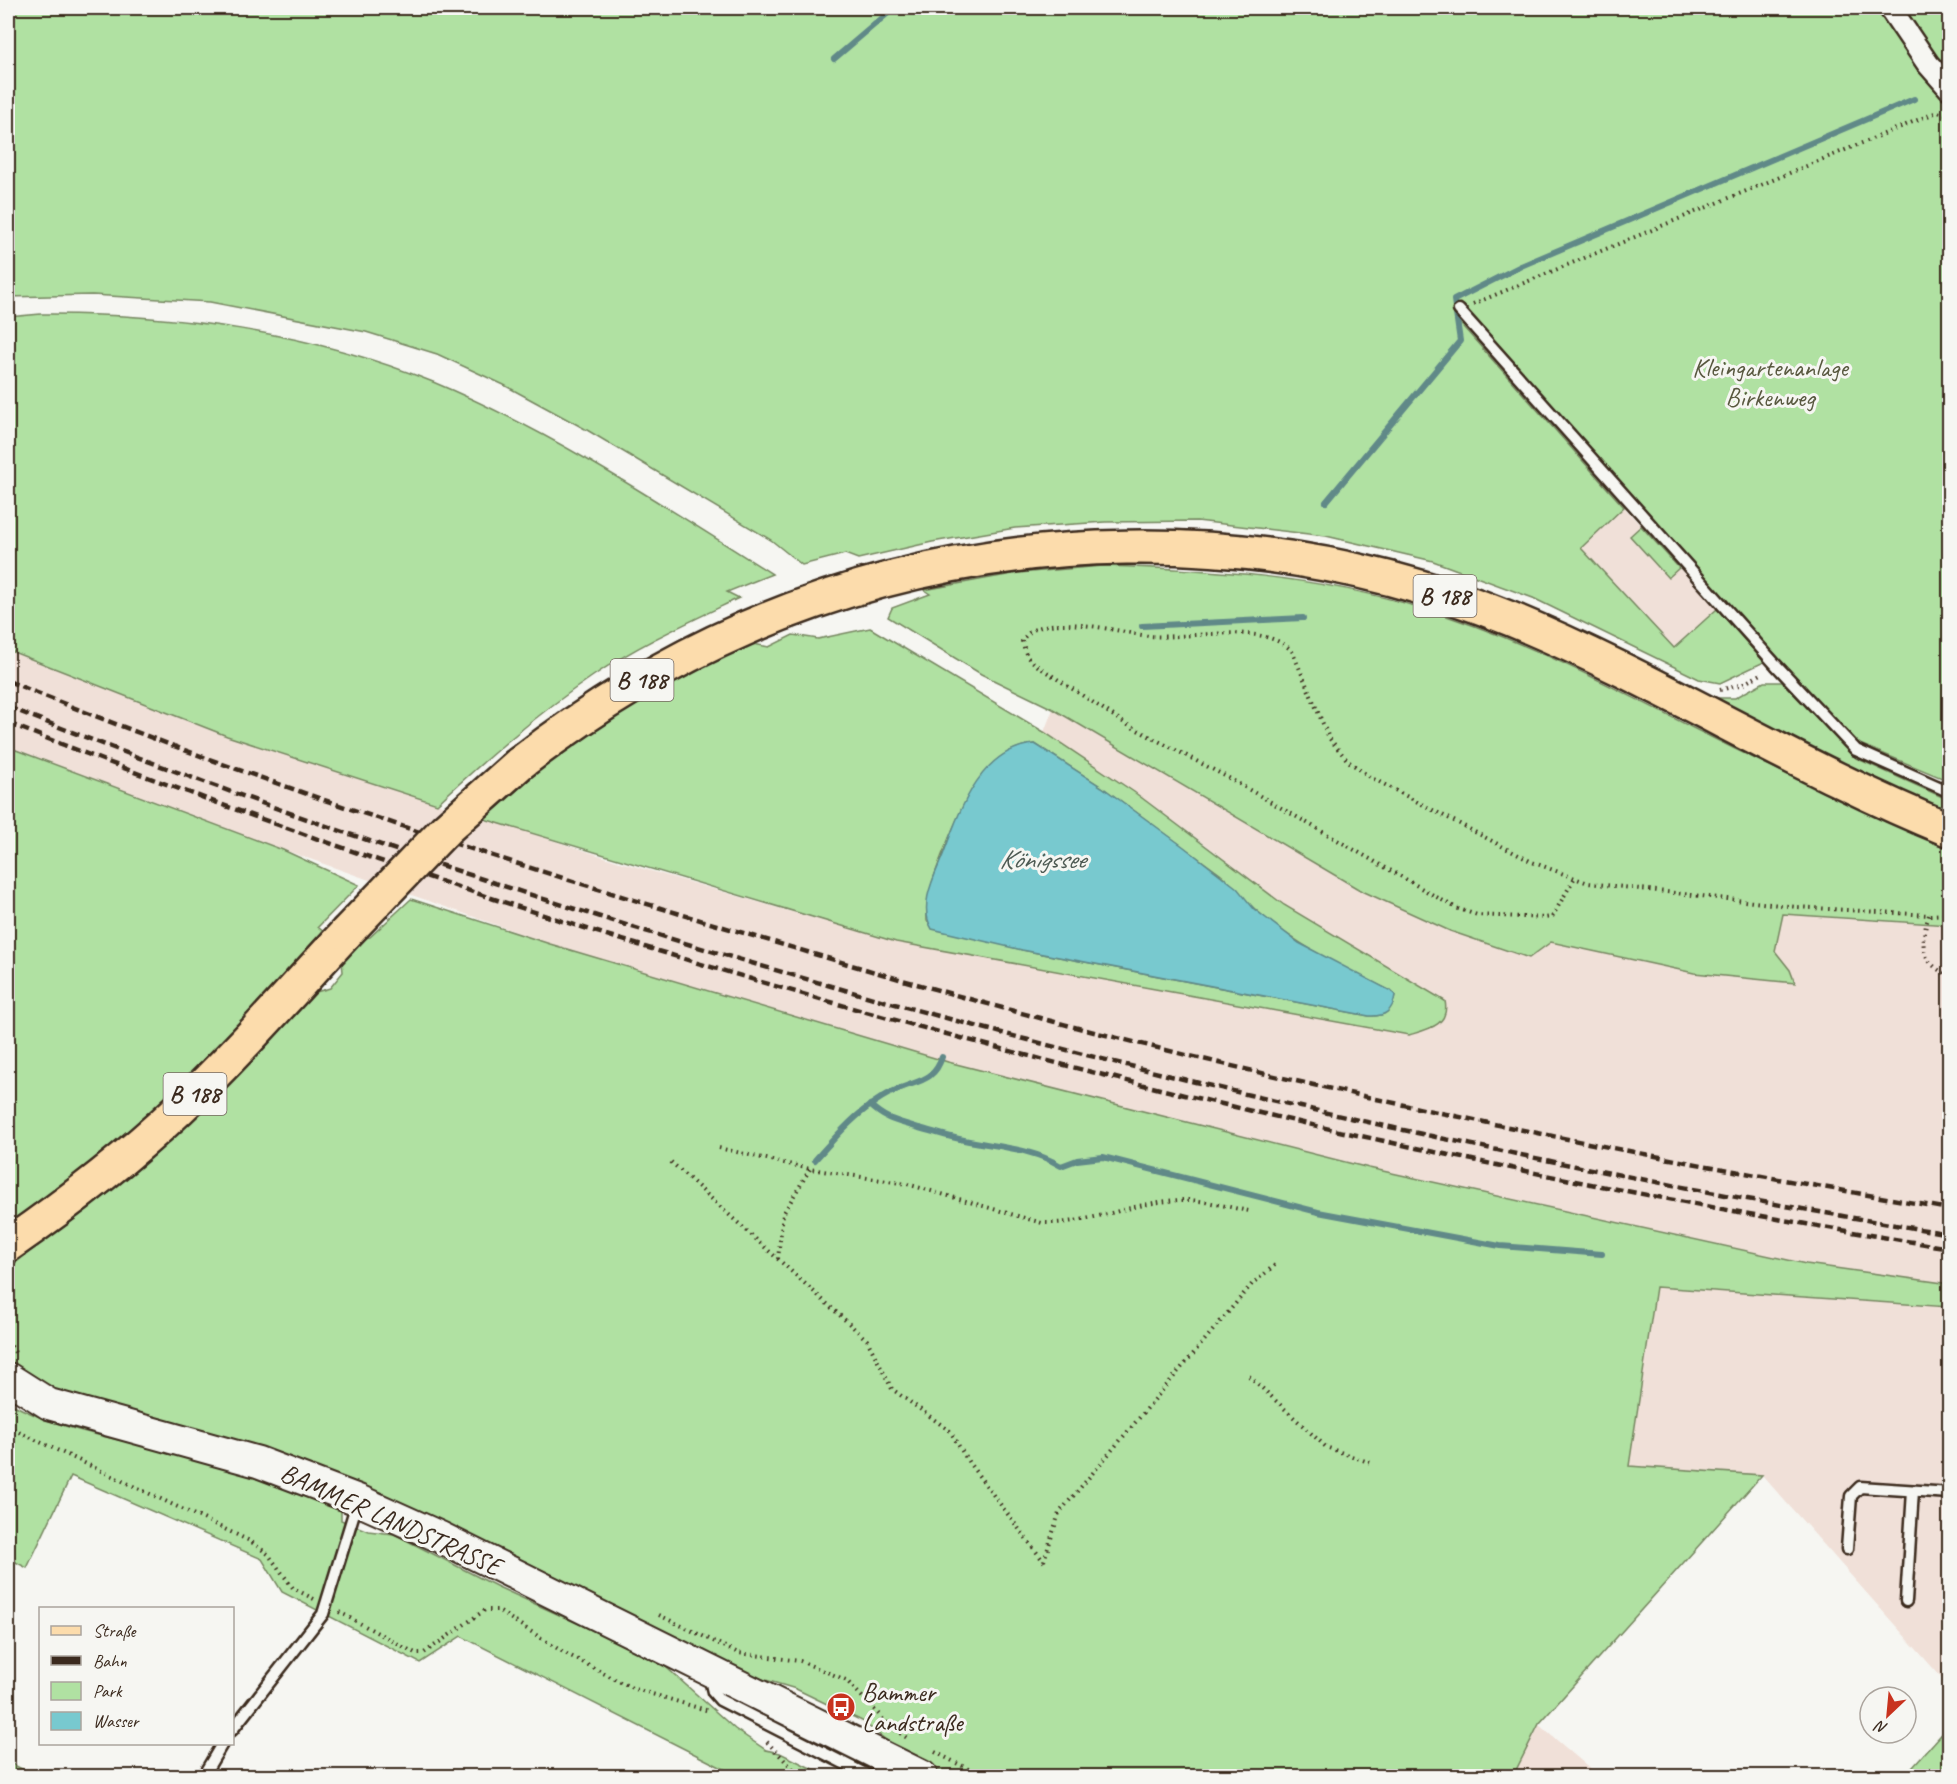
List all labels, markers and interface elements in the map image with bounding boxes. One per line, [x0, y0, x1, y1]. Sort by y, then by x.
park label: Kleingartenanlage Birkenweg [1692, 351, 1850, 414]
road number: B 188 [1414, 575, 1476, 617]
road number: B 188 [610, 659, 674, 701]
water label: Königssee [999, 842, 1089, 876]
road number: B 188 [164, 1073, 226, 1115]
street label: BAMMER LANDSTRASSE [275, 1456, 510, 1584]
legend [39, 1607, 234, 1745]
text: Straße [93, 1620, 137, 1642]
text: Bahn [93, 1650, 128, 1672]
place label: Bammer Landstraße [862, 1676, 965, 1739]
text: Park [93, 1680, 123, 1702]
north arrow [1858, 1685, 1918, 1745]
bus stop icon: Bammer Landstraße [825, 1691, 857, 1723]
text: Wasser [93, 1710, 140, 1732]
text: N [1870, 1715, 1891, 1739]

